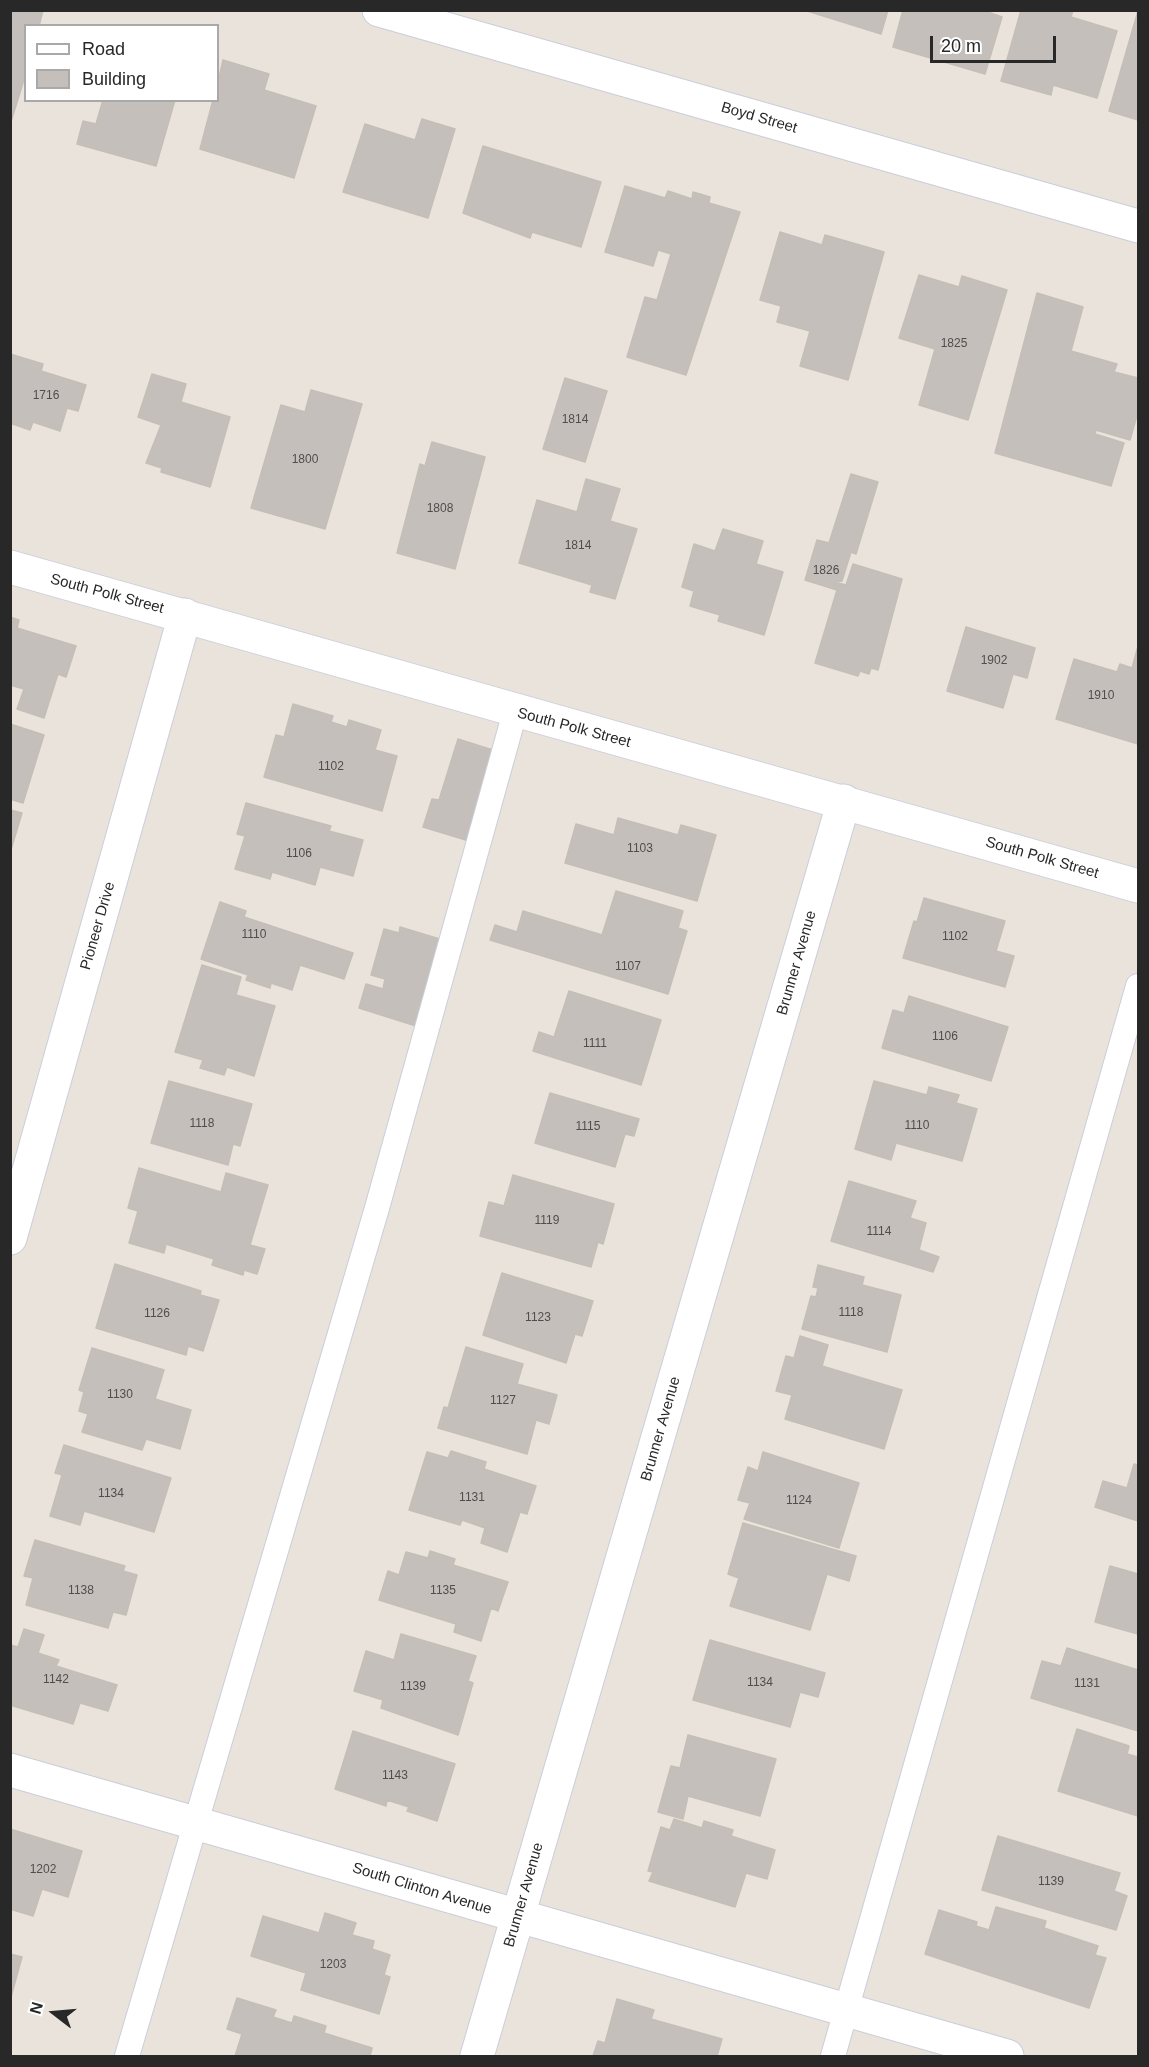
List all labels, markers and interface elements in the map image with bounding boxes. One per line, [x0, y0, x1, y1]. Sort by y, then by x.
legend [24, 24, 219, 102]
scale bar [933, 24, 1059, 62]
text: 20 m [941, 36, 981, 56]
text: Road [82, 39, 125, 59]
text: Building [82, 69, 146, 89]
street label: Boyd Street [719, 99, 799, 137]
house number: 1825 [941, 337, 967, 351]
house number: 1716 [33, 389, 59, 403]
house number: 1814 [562, 413, 588, 427]
house number: 1800 [292, 453, 318, 467]
house number: 1808 [427, 502, 453, 516]
house number: 1814 [565, 539, 591, 553]
house number: 1826 [813, 564, 839, 578]
street label: South Polk Street [48, 570, 166, 618]
house number: 1902 [981, 654, 1007, 668]
house number: 1910 [1088, 689, 1114, 703]
street label: South Polk Street [515, 704, 633, 752]
house number: 1102 [318, 760, 344, 774]
street label: South Polk Street [983, 833, 1101, 883]
house number: 1103 [627, 842, 653, 856]
house number: 1106 [286, 847, 312, 861]
street label: Pioneer Drive [77, 880, 119, 972]
street label: Brunner Avenue [773, 909, 821, 1017]
house number: 1110 [242, 928, 266, 942]
house number: 1102 [942, 930, 968, 944]
house number: 1107 [615, 960, 641, 974]
house number: 1106 [932, 1030, 958, 1044]
house number: 1111 [583, 1037, 607, 1051]
house number: 1118 [190, 1117, 214, 1131]
house number: 1110 [905, 1119, 929, 1133]
house number: 1115 [576, 1120, 600, 1134]
house number: 1119 [535, 1214, 559, 1228]
house number: 1114 [867, 1225, 891, 1239]
house number: 1118 [839, 1306, 863, 1320]
house number: 1126 [144, 1307, 170, 1321]
house number: 1123 [525, 1311, 551, 1325]
street label: Brunner Avenue [637, 1375, 685, 1483]
house number: 1130 [107, 1388, 133, 1402]
house number: 1127 [490, 1394, 516, 1408]
house number: 1134 [98, 1487, 124, 1501]
house number: 1131 [459, 1491, 485, 1505]
house number: 1124 [786, 1494, 812, 1508]
house number: 1138 [68, 1584, 94, 1598]
house number: 1135 [430, 1584, 456, 1598]
house number: 1142 [43, 1673, 69, 1687]
house number: 1134 [747, 1676, 773, 1690]
house number: 1131 [1074, 1677, 1100, 1691]
house number: 1139 [400, 1680, 426, 1694]
house number: 1143 [382, 1769, 408, 1783]
street label: Brunner Avenue [500, 1841, 548, 1949]
street label: South Clinton Avenue [350, 1859, 494, 1919]
house number: 1202 [30, 1863, 56, 1877]
house number: 1139 [1038, 1875, 1064, 1889]
house number: 1203 [320, 1958, 346, 1972]
north arrow [24, 1983, 84, 2043]
text: N [26, 2000, 46, 2016]

